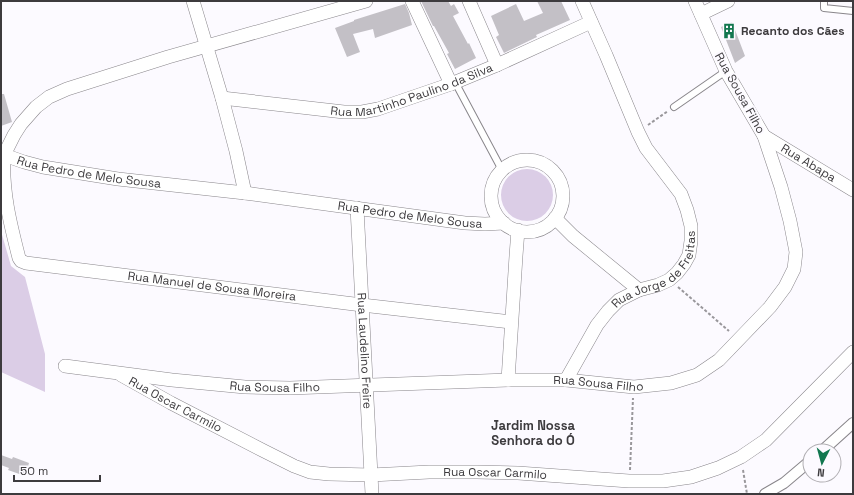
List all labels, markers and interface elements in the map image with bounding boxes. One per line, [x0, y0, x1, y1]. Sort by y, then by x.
building icon: Recanto dos Cães [720, 22, 738, 40]
place label: Recanto dos Cães [741, 23, 844, 39]
street label: Rua Sousa Filho [711, 50, 769, 136]
street label: Rua Martinho Paulino da Silva [330, 60, 495, 120]
street label: Rua Abapa [778, 140, 839, 186]
street label: Rua Pedro de Melo Sousa [15, 152, 162, 192]
street label: Rua Pedro de Melo Sousa [337, 198, 483, 232]
street label: Rua Jorge de Freitas [608, 231, 699, 311]
street label: Rua Manuel de Sousa Moreira [127, 268, 297, 305]
street label: Rua Laudelino Freire [353, 292, 376, 409]
street label: Rua Sousa Filho [553, 372, 644, 395]
street label: Rua Oscar Carmilo [126, 373, 225, 436]
street label: Rua Sousa Filho [229, 378, 320, 396]
district label: Jardim Nossa Senhora do Ó [491, 417, 575, 449]
north arrow [802, 443, 842, 483]
scale bar [14, 457, 100, 483]
text: 50 m [20, 463, 48, 479]
street label: Rua Oscar Carmilo [443, 464, 548, 483]
text: N [817, 466, 825, 480]

